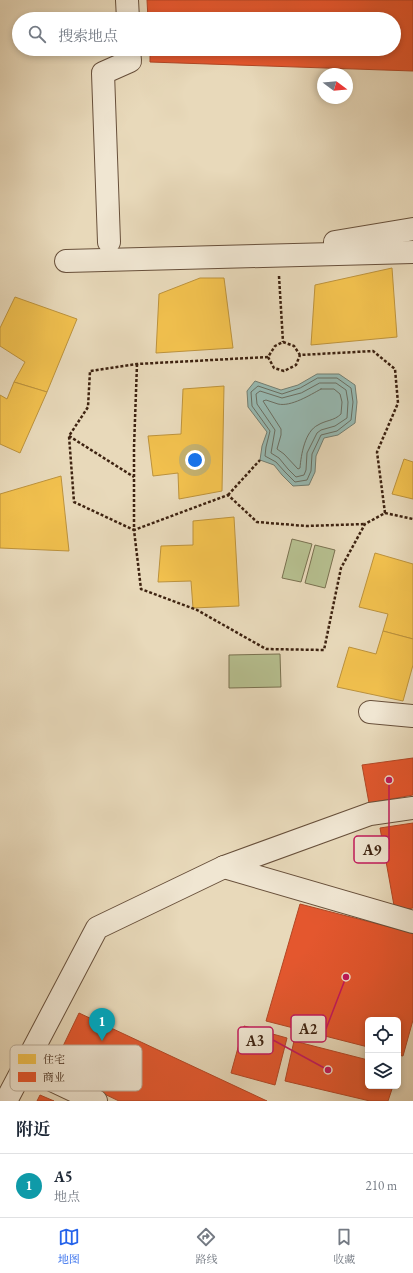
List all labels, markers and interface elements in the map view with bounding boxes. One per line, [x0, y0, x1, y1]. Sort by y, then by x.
search box [12, 12, 401, 56]
icon: search [26, 23, 48, 45]
text: 搜索地点 [58, 26, 118, 45]
north arrow [317, 68, 353, 104]
your location [185, 450, 205, 470]
callout: A9 [354, 836, 389, 863]
text: A9 [362, 840, 381, 859]
pin: 1 [89, 1008, 115, 1041]
callout: A2 [291, 1015, 326, 1042]
map controls [365, 1017, 401, 1089]
button: locate [365, 1017, 401, 1053]
text: A2 [298, 1019, 317, 1038]
callout: A3 [238, 1027, 273, 1054]
text: A3 [245, 1031, 264, 1050]
legend [10, 1045, 142, 1091]
text: 住宅 [43, 1052, 65, 1066]
button: layers [365, 1053, 401, 1089]
text: 商业 [43, 1070, 65, 1084]
text: 附近 [16, 1118, 50, 1140]
text: A5 [54, 1167, 73, 1186]
text: 1 [26, 1177, 32, 1194]
text: 210 m [366, 1177, 397, 1194]
text: 地点 [54, 1188, 80, 1205]
tab: 地图 [58, 1226, 80, 1266]
tab: 路线 [195, 1226, 217, 1266]
tab: 收藏 [333, 1226, 355, 1266]

